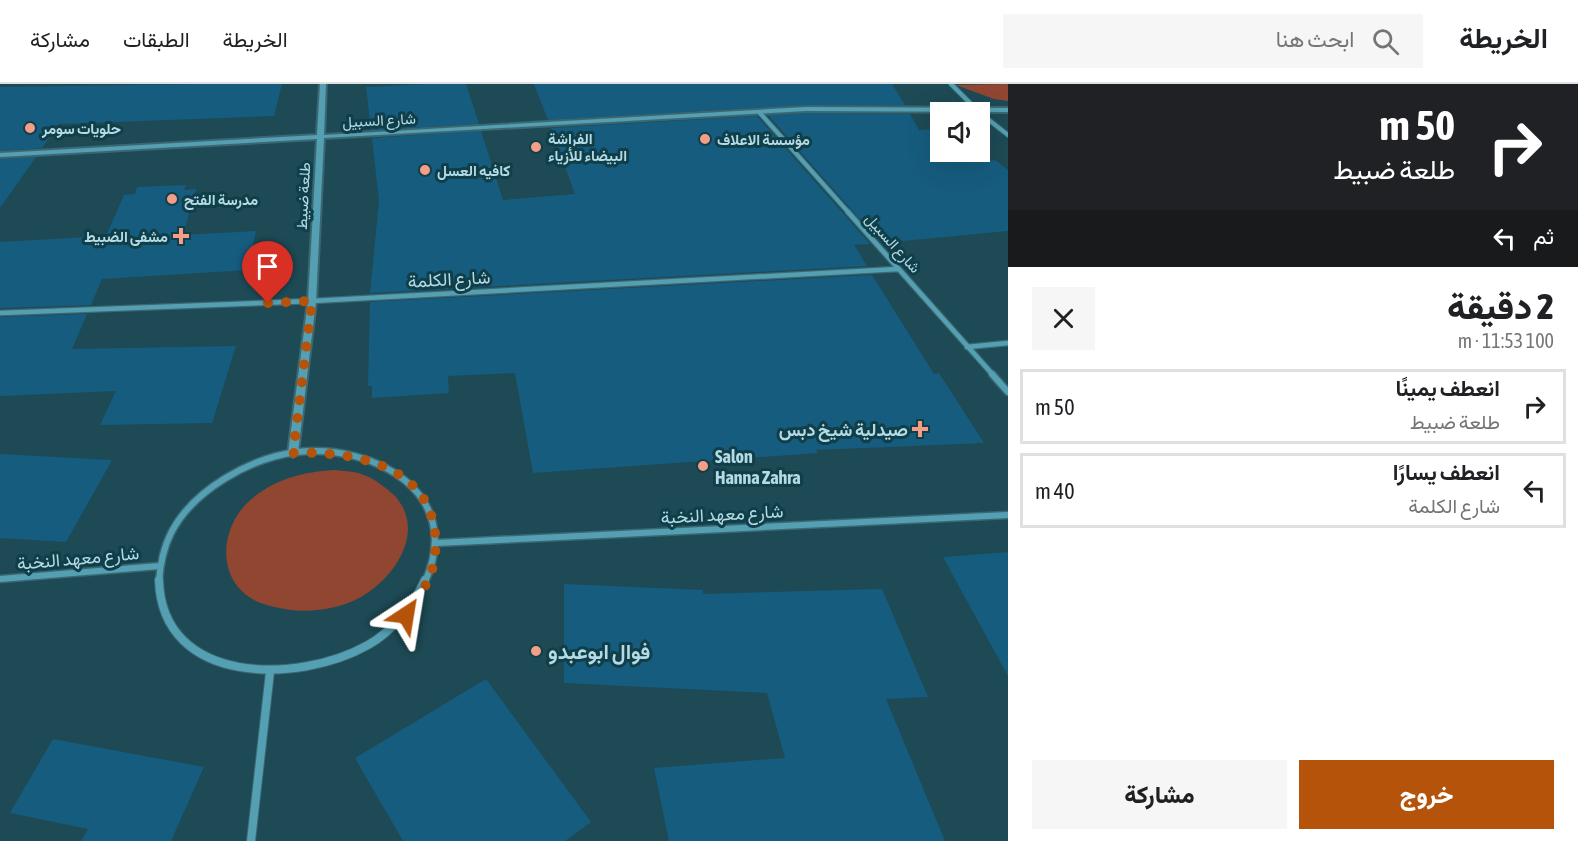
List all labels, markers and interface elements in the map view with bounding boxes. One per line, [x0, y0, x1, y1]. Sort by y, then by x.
search box [1003, 14, 1423, 68]
text: الخريطة [1459, 22, 1548, 54]
icon: search [1369, 25, 1402, 58]
text: ابحث هنا [1276, 26, 1354, 52]
text: مشاركة [30, 27, 90, 51]
text: الطبقات [123, 27, 190, 51]
text: الخريطة [223, 27, 288, 51]
text: 50 m [1380, 101, 1455, 149]
map controls [930, 102, 990, 162]
button: sound [930, 102, 990, 162]
icon: right [1476, 108, 1554, 186]
street label: شارع السبيل [342, 110, 417, 133]
place label: حلويات سومر [41, 120, 121, 138]
marker: حلويات سومر [23, 121, 37, 135]
place label: الفراشة البيضاء للأزياء [548, 130, 627, 165]
place label: مؤسسة الاعلاف [717, 131, 810, 149]
marker: مؤسسة الاعلاف [698, 132, 712, 146]
marker: الفراشة البيضاء للأزياء [529, 140, 543, 154]
text: طلعة ضبيط [1333, 154, 1455, 185]
street label: طلعة ضبيط [293, 162, 314, 230]
place label: كافيه العسل [437, 162, 510, 180]
marker: كافيه العسل [418, 163, 432, 177]
place label: مدرسة الفتح [184, 191, 258, 210]
marker: مدرسة الفتح [165, 192, 179, 206]
street label: شارع السبيل [860, 210, 924, 278]
icon: left [1488, 222, 1521, 255]
text: ثم [1533, 223, 1554, 249]
marker: مشفى الضبيط [172, 227, 190, 245]
place label: مشفى الضبيط [84, 228, 168, 246]
pin [242, 241, 293, 303]
icon: arrive [251, 250, 284, 283]
street label: شارع الكلمة [407, 266, 491, 294]
text: 2 دقيقة [1447, 285, 1554, 327]
button: close [1032, 287, 1095, 350]
text: 100 m · 11:53 [1458, 329, 1554, 352]
text: انعطف يمينًا [1396, 375, 1500, 401]
icon: right [1518, 390, 1551, 423]
text: 50 m [1035, 394, 1075, 420]
text: طلعة ضبيط [1410, 410, 1500, 433]
place label: صيدلية شيخ دبس [779, 419, 908, 442]
marker: صيدلية شيخ دبس [913, 422, 927, 436]
place label: Salon Hanna Zahra [715, 446, 801, 488]
marker: Salon Hanna Zahra [696, 459, 710, 473]
text: انعطف يسارًا [1393, 459, 1500, 485]
icon: left [1518, 474, 1551, 507]
text: 40 m [1035, 478, 1075, 504]
text: شارع الكلمة [1408, 494, 1500, 517]
street label: شارع معهد النخبة [660, 500, 784, 530]
street label: شارع معهد النخبة [16, 542, 140, 576]
position arrow [374, 583, 438, 647]
place label: فوال ابوعبدو [548, 639, 650, 665]
marker: فوال ابوعبدو [529, 644, 543, 658]
button: مشاركة [1032, 760, 1287, 829]
button: خروج [1299, 760, 1554, 829]

